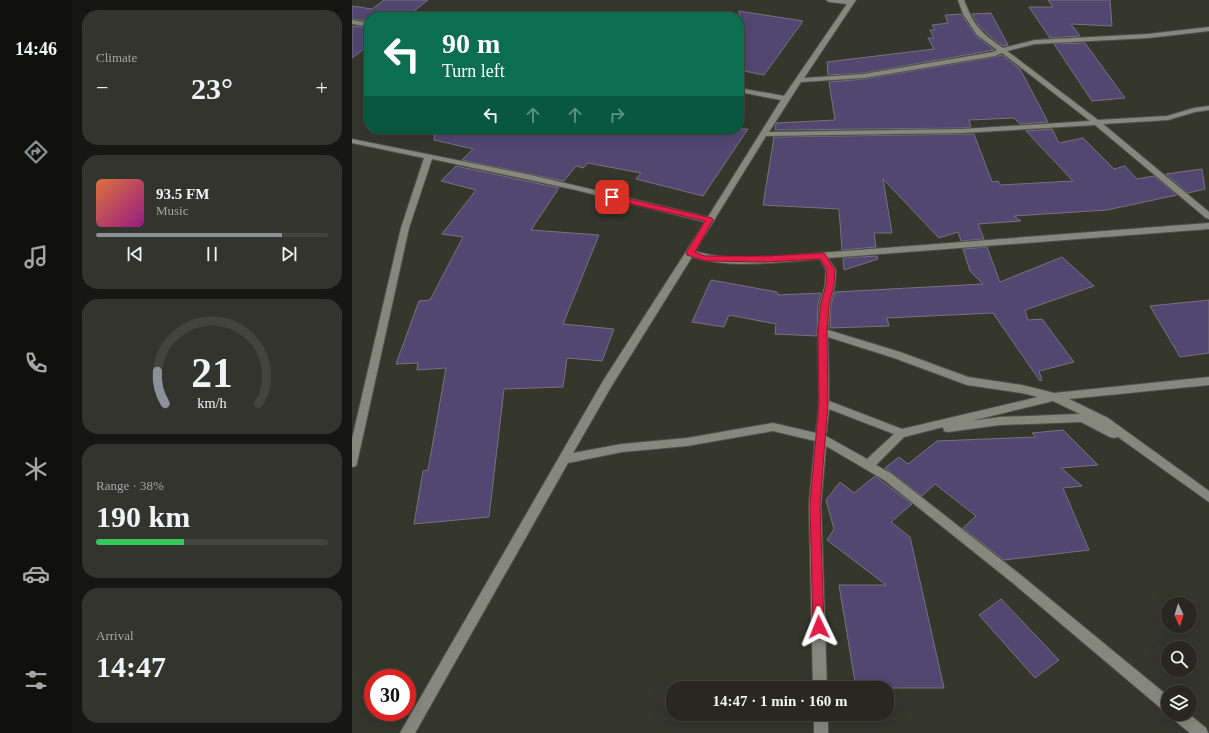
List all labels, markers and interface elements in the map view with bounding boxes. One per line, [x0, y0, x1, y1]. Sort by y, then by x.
icon: left [376, 28, 428, 80]
text: 90 m [442, 28, 500, 59]
text: 14:46 [15, 39, 57, 59]
text: Climate [96, 50, 137, 65]
text: Turn left [442, 61, 505, 81]
text: 23° [191, 72, 233, 105]
text: − [96, 75, 108, 100]
text: + [316, 75, 328, 100]
icon: left [480, 104, 502, 126]
icon: ahead [522, 104, 544, 126]
icon: ahead [564, 104, 586, 126]
icon: right [606, 104, 628, 126]
icon: directions [22, 138, 50, 166]
pin [595, 180, 629, 214]
text: 93.5 FM [156, 186, 209, 202]
icon: arrive [601, 186, 623, 208]
text: Music [156, 203, 189, 218]
icon: music [22, 243, 50, 271]
icon: previous [124, 243, 146, 265]
icon: pause [201, 243, 223, 265]
icon: next [278, 243, 300, 265]
icon: phone [22, 349, 50, 377]
text: 21 [191, 350, 233, 396]
text: km/h [197, 395, 227, 411]
icon: climate [22, 455, 50, 483]
text: Range · 38% [96, 478, 164, 493]
text: 190 km [96, 500, 190, 533]
icon: car [22, 560, 50, 588]
north arrow [1161, 597, 1197, 633]
map controls [1161, 597, 1197, 721]
position arrow [798, 606, 840, 648]
text: Arrival [96, 628, 134, 643]
button: search [1161, 641, 1197, 677]
text: 14:47 [96, 650, 166, 683]
icon: filters [22, 666, 50, 694]
speed limit sign: 30 [364, 669, 416, 721]
button: layers [1161, 685, 1197, 721]
text: 14:47 · 1 min · 160 m [713, 693, 848, 709]

